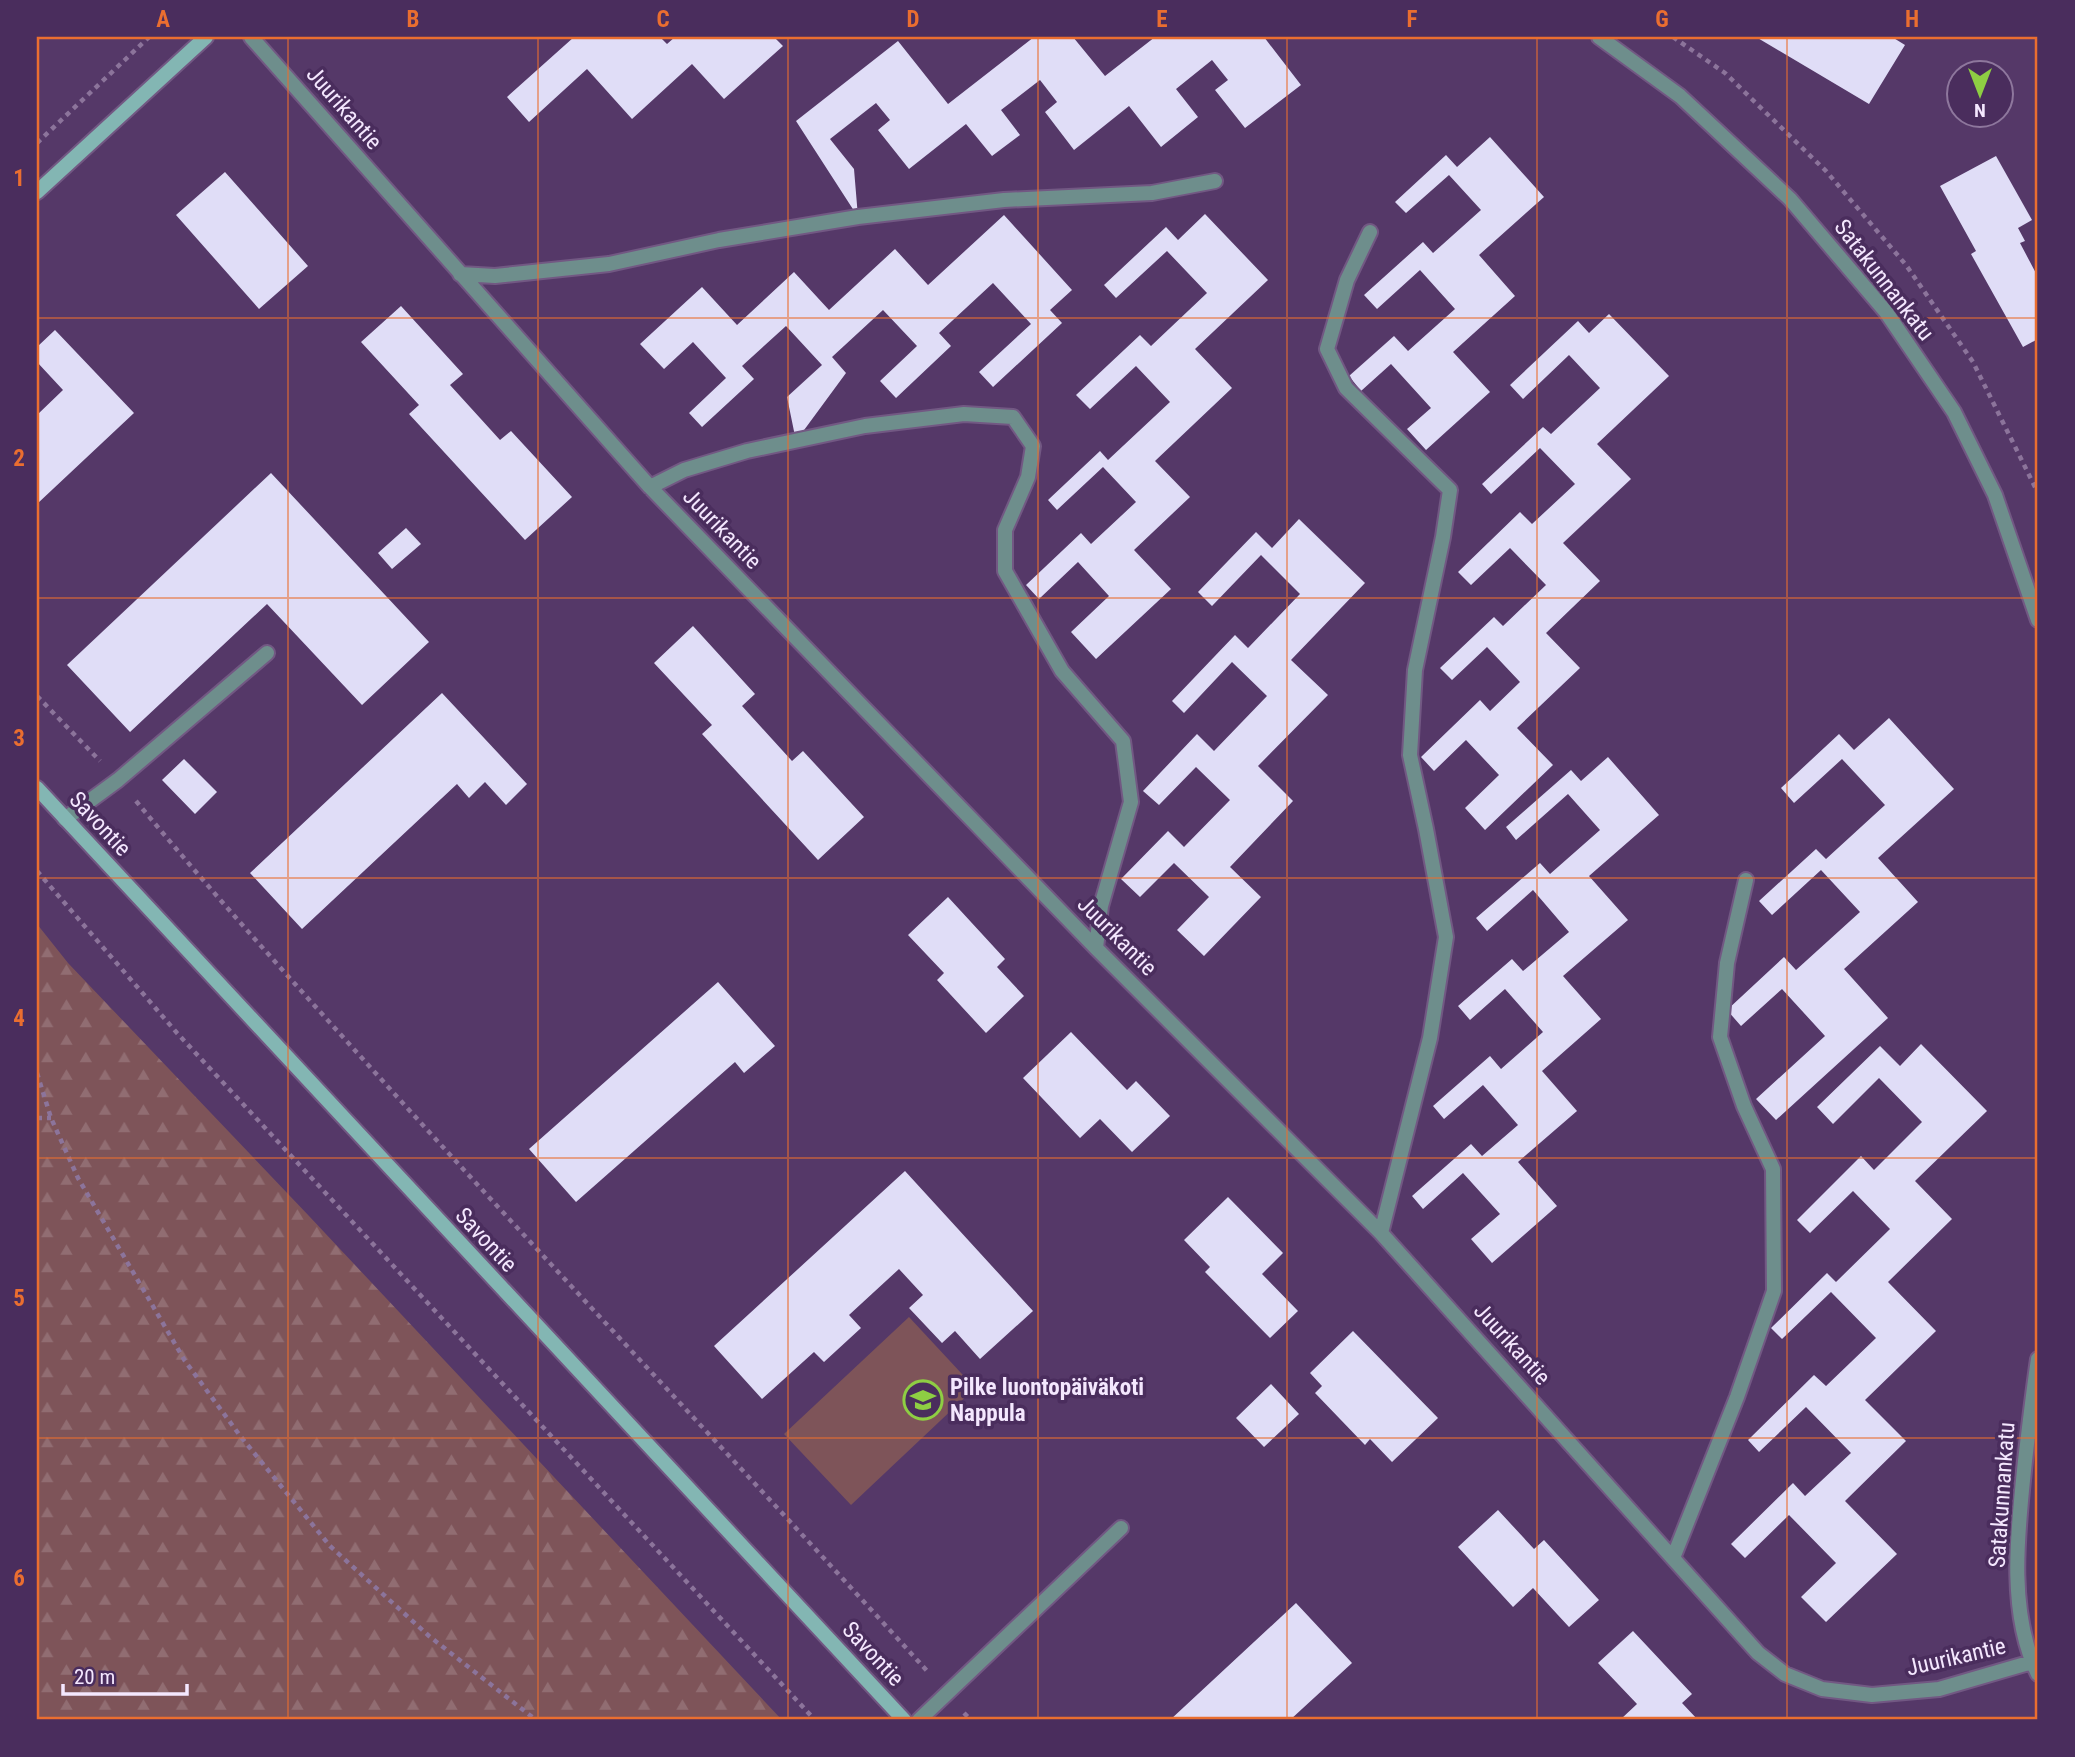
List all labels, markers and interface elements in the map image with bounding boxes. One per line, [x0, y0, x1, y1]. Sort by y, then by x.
text: A [156, 6, 170, 33]
text: B [407, 6, 419, 33]
text: C [656, 6, 670, 33]
text: D [907, 6, 920, 33]
text: E [1156, 6, 1168, 33]
text: F [1407, 6, 1418, 33]
text: G [1655, 6, 1669, 33]
text: H [1905, 6, 1919, 33]
north arrow [1946, 60, 2016, 130]
street label: Juurikantie [301, 61, 387, 155]
text: N [1974, 99, 1986, 122]
text: 1 [13, 165, 25, 192]
street label: Satakunnankatu [1828, 214, 1940, 346]
text: 2 [13, 445, 25, 472]
street label: Juurikantie [677, 483, 767, 575]
text: 3 [13, 725, 25, 752]
street label: Savontie [64, 786, 136, 862]
street label: Juurikantie [1072, 891, 1162, 981]
text: 4 [13, 1005, 25, 1032]
street label: Savontie [450, 1202, 522, 1278]
text: 5 [13, 1285, 25, 1312]
street label: Juurikantie [1468, 1297, 1556, 1391]
place label: Pilke luontopäiväkoti Nappula [950, 1374, 1144, 1427]
school or university icon: Pilke luontopäiväkoti Nappula [902, 1379, 944, 1421]
street label: Satakunnankatu [1983, 1421, 2021, 1569]
text: 6 [13, 1565, 25, 1592]
street label: Savontie [837, 1616, 909, 1692]
street label: Juurikantie [1904, 1632, 2008, 1682]
scale bar [63, 1652, 187, 1696]
text: 20 m [74, 1665, 115, 1689]

